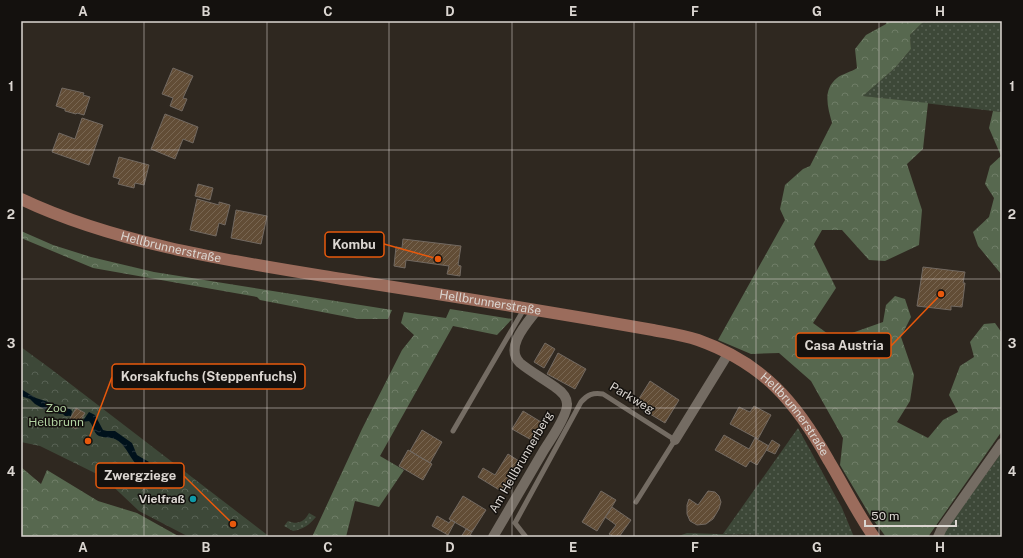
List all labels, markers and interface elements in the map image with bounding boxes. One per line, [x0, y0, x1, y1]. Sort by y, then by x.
text: A [78, 4, 88, 19]
text: B [202, 4, 211, 19]
text: C [323, 4, 333, 19]
text: D [445, 4, 455, 19]
text: E [569, 4, 577, 19]
text: F [691, 4, 699, 19]
text: G [812, 4, 822, 19]
text: H [935, 4, 945, 19]
text: 1 [8, 79, 14, 94]
text: 1 [1009, 79, 1015, 94]
text: 2 [7, 207, 15, 222]
text: 2 [1008, 207, 1016, 222]
street label: Hellbrunnerstraße [119, 229, 223, 266]
callout: Kombu [325, 232, 384, 257]
text: Kombu [332, 237, 376, 252]
street label: Hellbrunnerstraße [438, 287, 542, 318]
callout: Casa Austria [796, 333, 891, 358]
text: 3 [7, 336, 16, 351]
text: 3 [1008, 336, 1017, 351]
text: Casa Austria [804, 338, 884, 353]
callout: Korsakfuchs (Steppenfuchs) [112, 364, 305, 389]
text: Korsakfuchs (Steppenfuchs) [121, 369, 297, 384]
street label: Hellbrunnerstraße [758, 370, 832, 459]
street label: Parkweg [607, 379, 657, 417]
park label: Zoo Hellbrunn [28, 401, 84, 429]
street label: Am Hellbrunnerberg [486, 409, 556, 515]
callout: Zwergziege [96, 463, 184, 488]
text: 4 [7, 464, 16, 479]
text: 4 [1008, 464, 1017, 479]
text: Zwergziege [104, 468, 176, 483]
place label: Vielfraß [139, 492, 185, 506]
marker: Vielfraß [188, 494, 198, 504]
scale bar [865, 502, 956, 528]
text: 50 m [871, 509, 899, 523]
text: A [78, 540, 88, 555]
text: B [202, 540, 211, 555]
text: C [323, 540, 333, 555]
text: D [445, 540, 455, 555]
text: E [569, 540, 577, 555]
text: F [691, 540, 699, 555]
text: G [812, 540, 822, 555]
text: H [935, 540, 945, 555]

